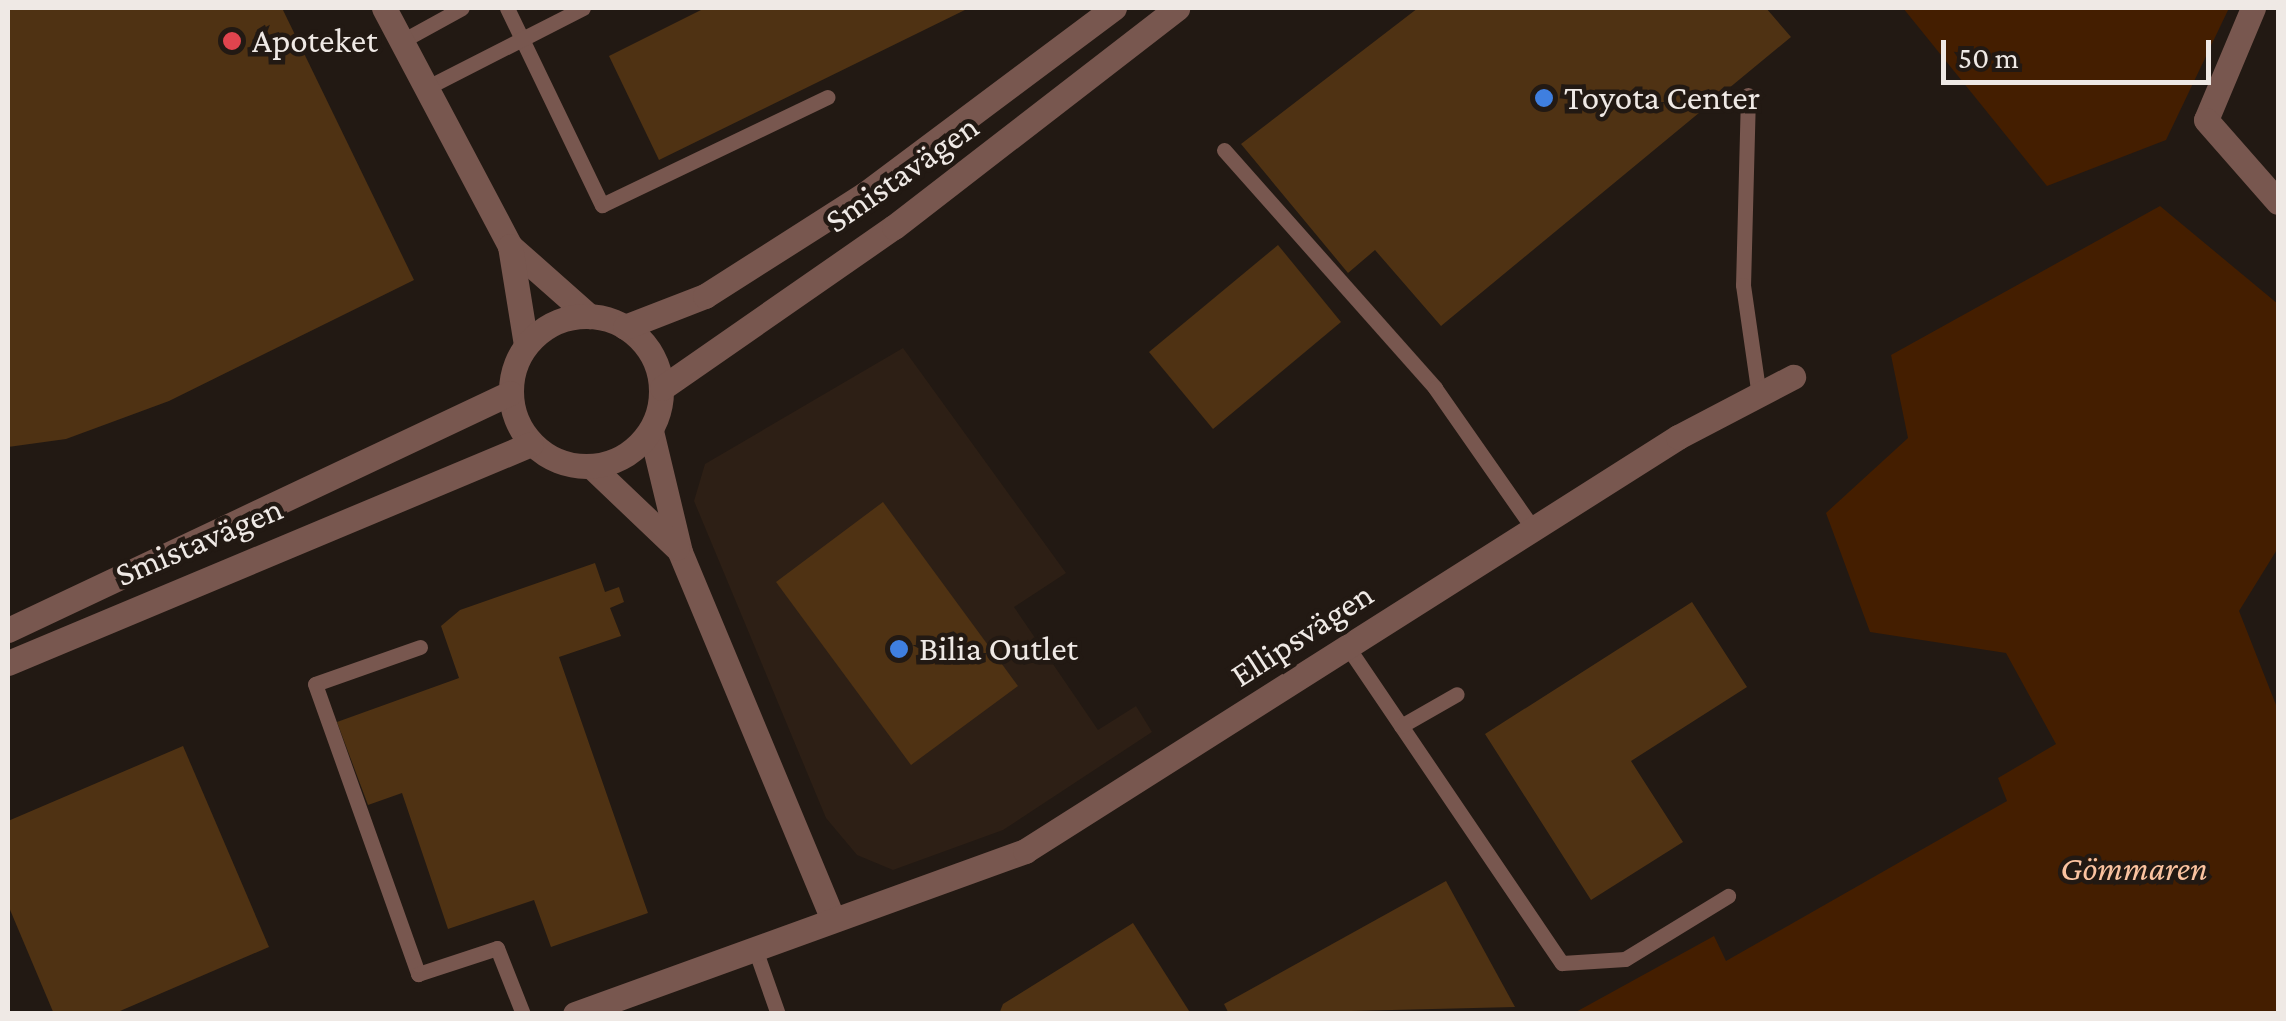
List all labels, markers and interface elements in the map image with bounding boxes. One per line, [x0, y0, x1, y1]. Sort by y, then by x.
place label: Apoteket [252, 20, 378, 62]
scale bar [1946, 20, 2216, 82]
marker: Apoteket [221, 30, 243, 52]
text: 50 m [1958, 41, 2019, 74]
place label: Toyota Center [1564, 77, 1760, 119]
marker: Toyota Center [1533, 87, 1555, 109]
street label: Smistavägen [817, 106, 987, 242]
street label: Smistavägen [109, 488, 289, 596]
street label: Ellipsvägen [1223, 573, 1381, 697]
place label: Bilia Outlet [919, 628, 1078, 670]
marker: Bilia Outlet [888, 638, 910, 660]
park label: Gömmaren [2060, 848, 2208, 890]

